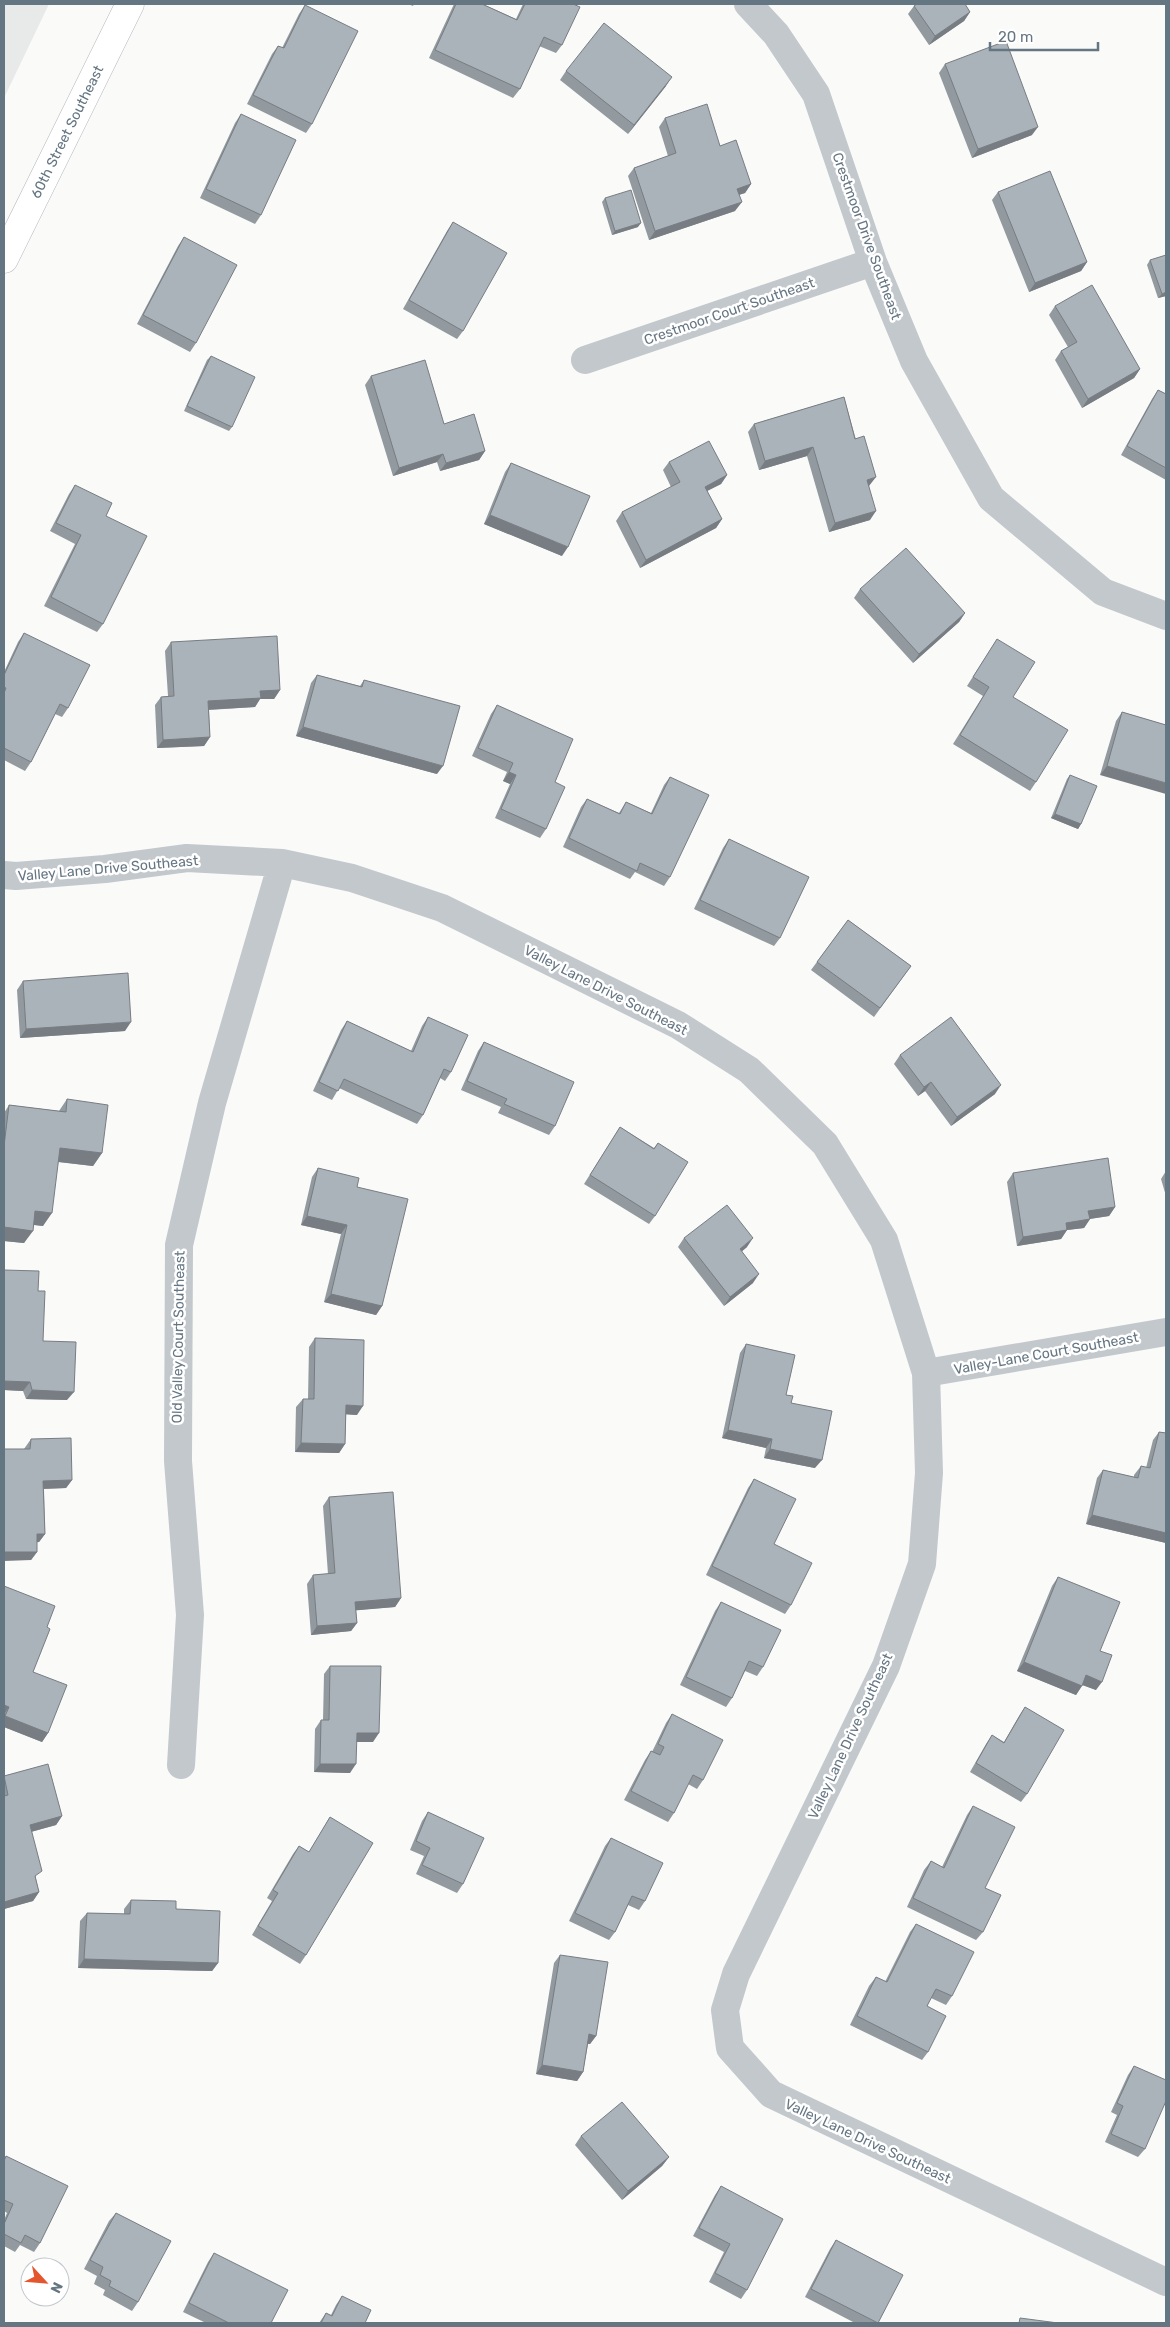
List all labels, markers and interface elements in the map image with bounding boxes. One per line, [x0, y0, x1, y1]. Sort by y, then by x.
scale bar [990, 20, 1098, 52]
text: 20 m [998, 28, 1033, 46]
street label: 60th Street Southeast [27, 62, 108, 201]
street label: Crestmoor Drive Southeast [828, 150, 905, 322]
street label: Crestmoor Court Southeast [642, 274, 817, 349]
street label: Valley Lane Drive Southeast [17, 852, 200, 885]
street label: Valley Lane Drive Southeast [521, 942, 691, 1039]
street label: Old Valley Court Southeast [168, 1250, 189, 1424]
street label: Valley-Lane Court Southeast [952, 1329, 1140, 1378]
street label: Valley Lane Drive Southeast [804, 1650, 897, 1822]
street label: Valley Lane Drive Southeast [782, 2095, 954, 2188]
north arrow [20, 2257, 70, 2307]
text: N [46, 2279, 66, 2296]

